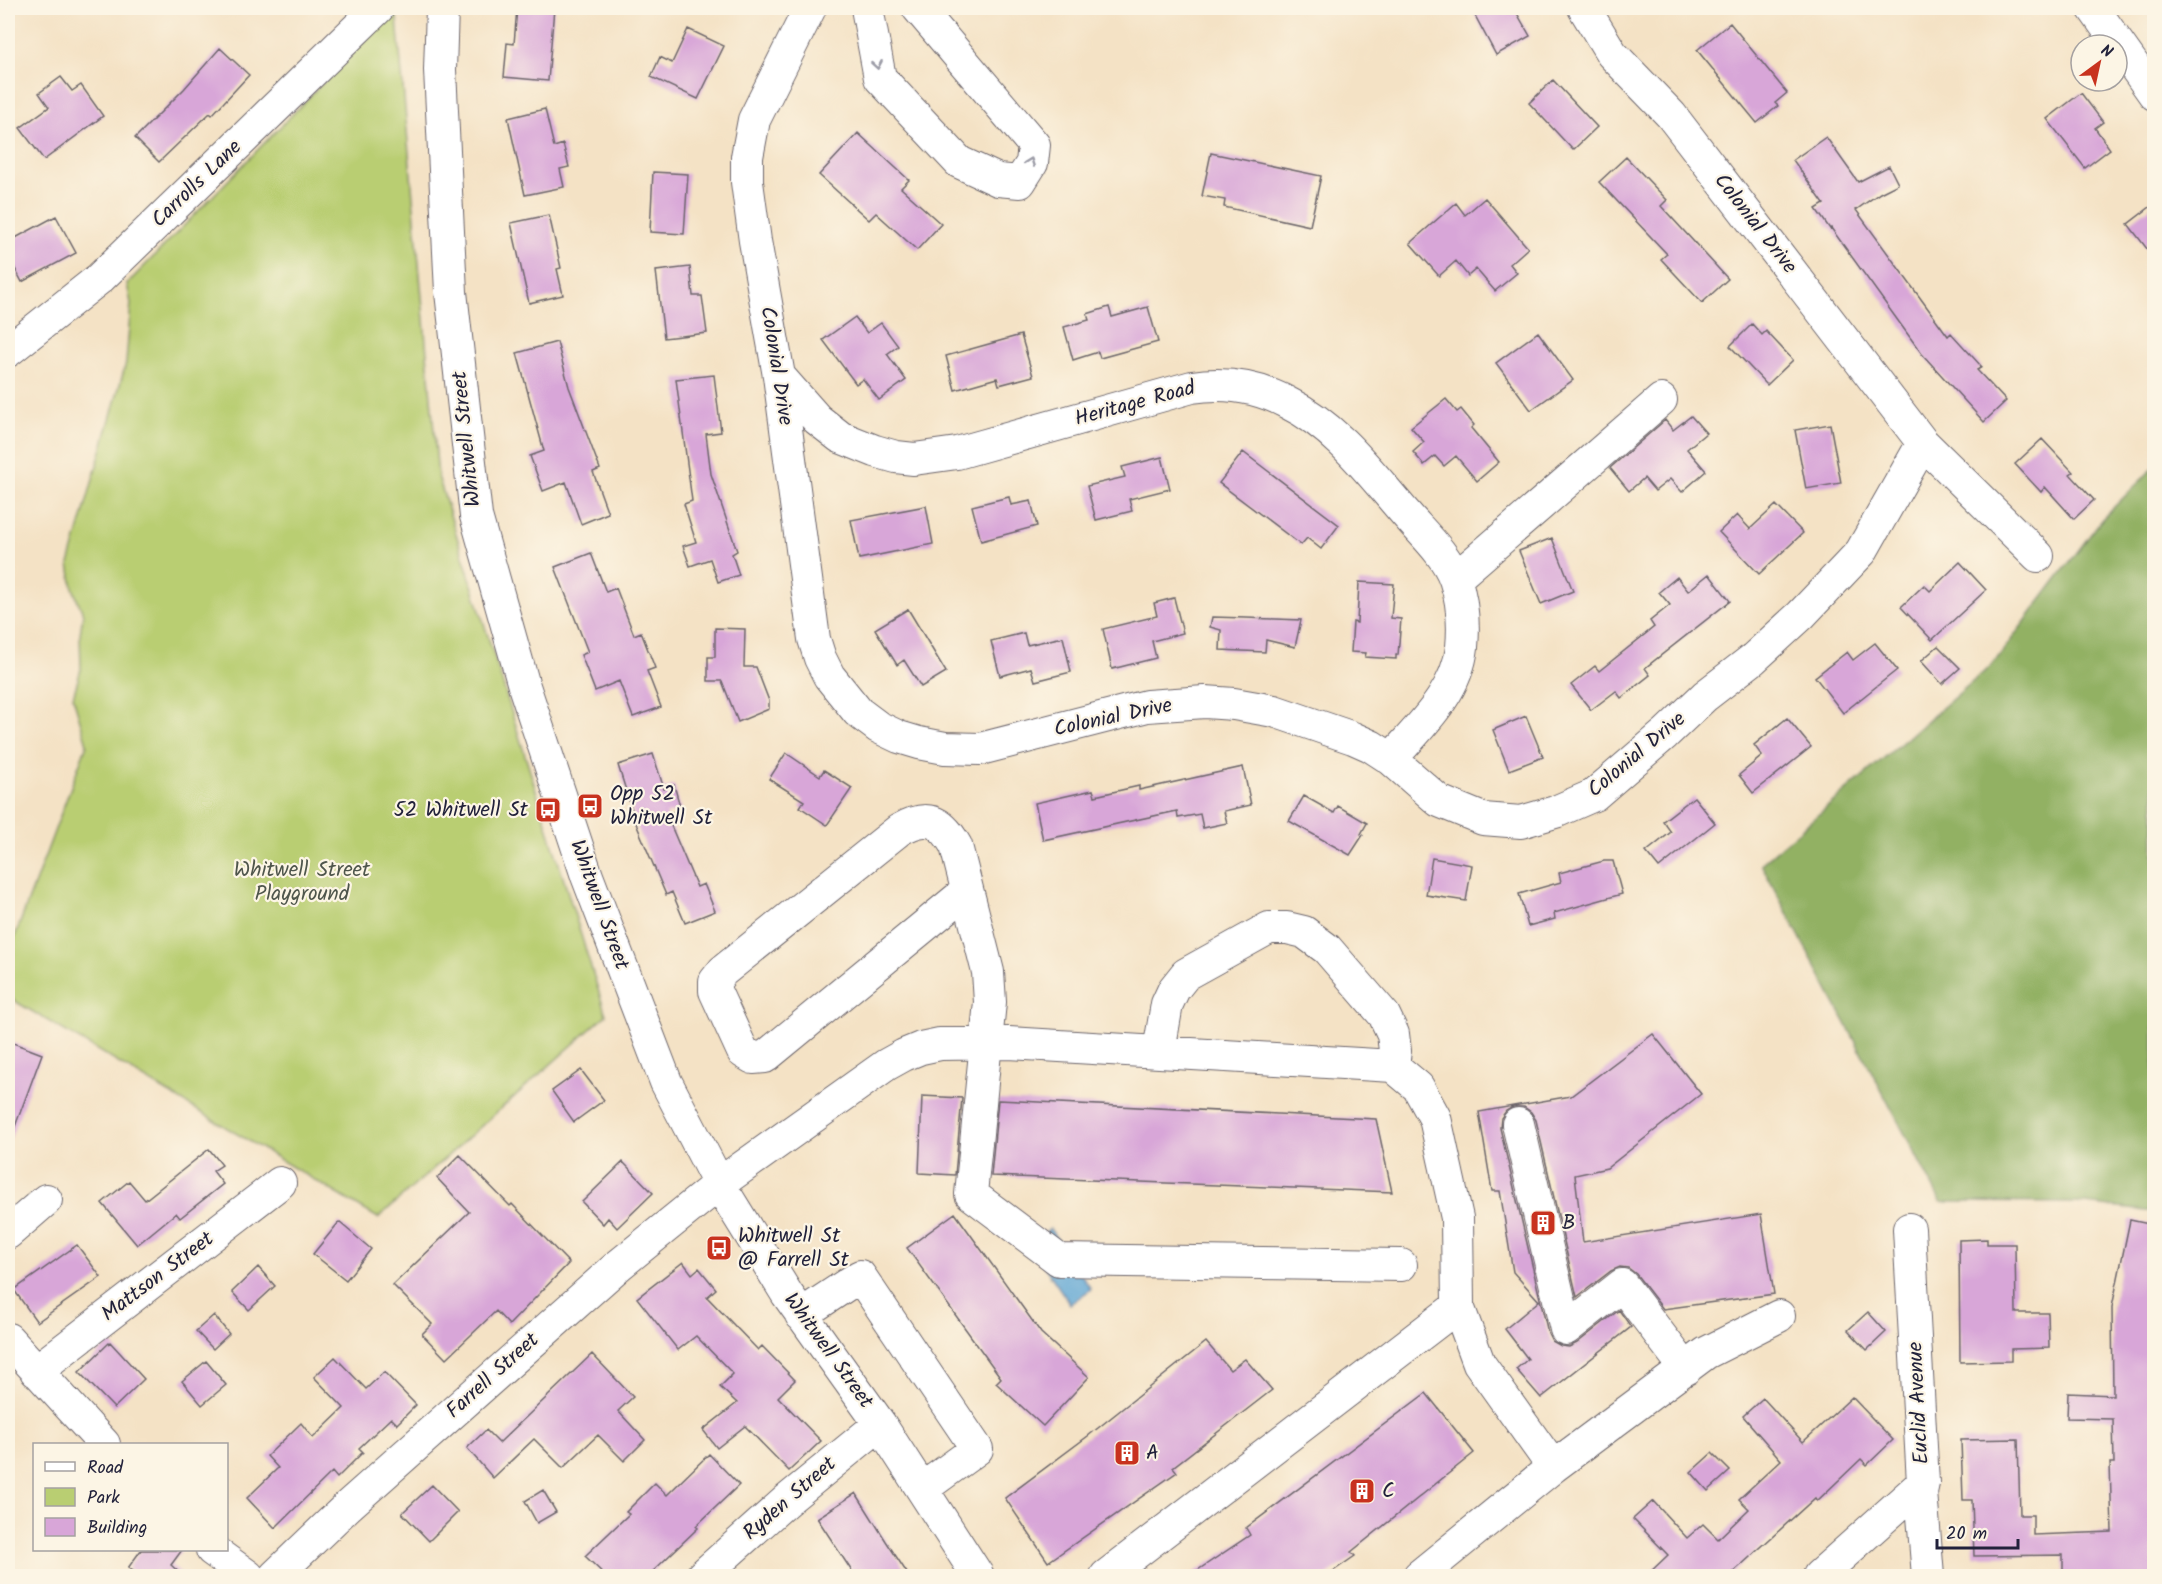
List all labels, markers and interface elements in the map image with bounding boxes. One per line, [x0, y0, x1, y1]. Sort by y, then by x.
north arrow [2069, 33, 2129, 93]
text: N [2095, 38, 2117, 65]
one-way arrow [870, 60, 883, 70]
street label: Carrolls Lane [144, 132, 250, 236]
one-way arrow [1022, 158, 1035, 168]
street label: Colonial Drive [1705, 166, 1805, 282]
street label: Colonial Drive [750, 304, 802, 428]
street label: Whitwell Street [443, 369, 491, 509]
street label: Heritage Road [1071, 372, 1199, 436]
street label: Colonial Drive [1051, 689, 1176, 747]
street label: Colonial Drive [1580, 703, 1694, 806]
place label: Opp 52 Whitwell St [610, 778, 713, 835]
bus stop icon: Opp 52 Whitwell St [575, 791, 605, 821]
place label: 52 Whitwell St [394, 794, 529, 827]
bus stop icon: 52 Whitwell St [533, 795, 563, 825]
street label: Whitwell Street [560, 835, 638, 976]
park label: Whitwell Street Playground [234, 854, 371, 911]
place label: B [1562, 1207, 1575, 1240]
building icon: B [1528, 1208, 1558, 1238]
place label: Whitwell St @ Farrell St [738, 1220, 850, 1277]
street label: Mattson Street [95, 1223, 222, 1331]
bus stop icon: Whitwell St @ Farrell St [704, 1233, 734, 1263]
street label: Whitwell Street [775, 1286, 882, 1417]
street label: Farrell Street [439, 1324, 548, 1427]
street label: Euclid Avenue [1899, 1340, 1939, 1465]
place label: A [1146, 1437, 1159, 1470]
building icon: A [1112, 1438, 1142, 1468]
legend [33, 1443, 228, 1551]
street label: Ryden Street [736, 1448, 845, 1549]
text: Road [87, 1454, 124, 1483]
place label: C [1382, 1475, 1395, 1508]
building icon: C [1347, 1476, 1377, 1506]
text: Park [87, 1484, 120, 1513]
scale bar [1937, 1512, 2018, 1550]
text: Building [87, 1514, 147, 1543]
text: 20 m [1946, 1520, 1987, 1549]

